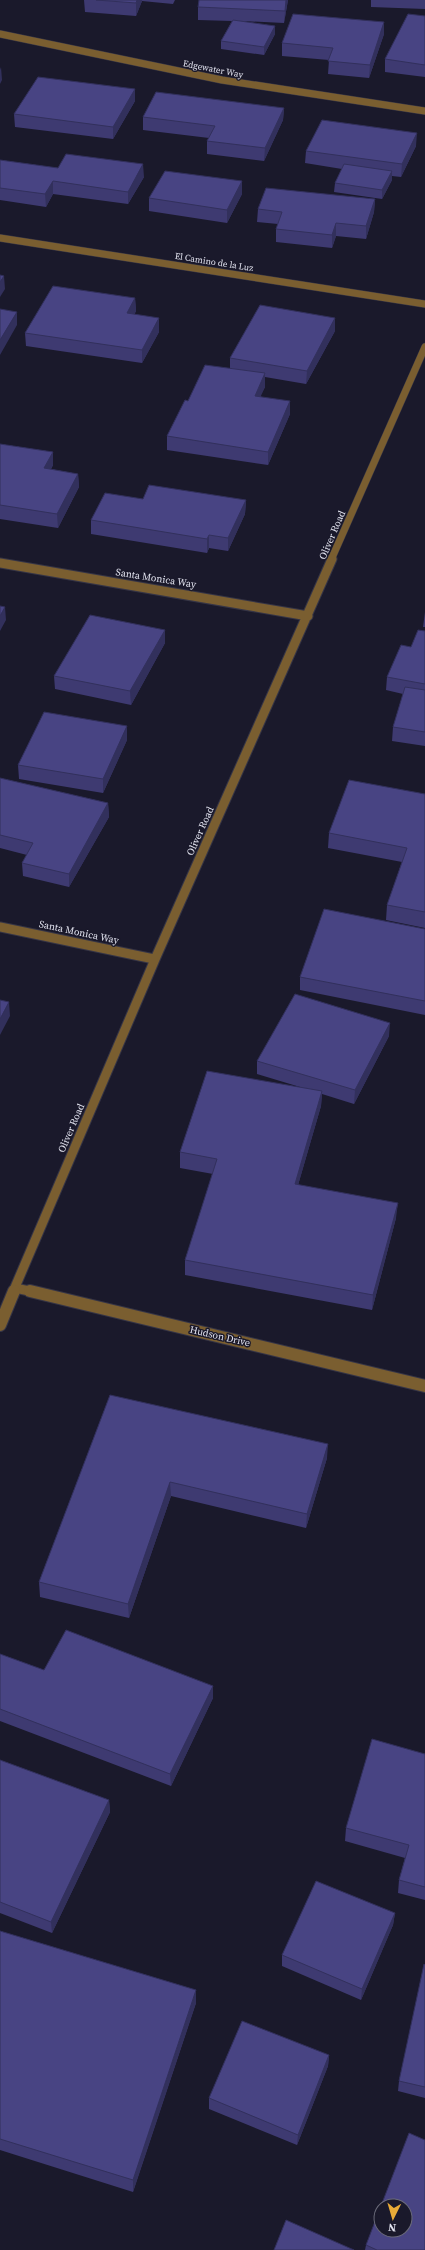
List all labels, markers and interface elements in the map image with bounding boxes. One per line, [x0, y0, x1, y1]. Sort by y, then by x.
street label: Edgewater Way [182, 57, 245, 81]
street label: El Camino de la Luz [174, 250, 254, 274]
street label: Oliver Road [316, 508, 348, 562]
street label: Santa Monica Way [115, 565, 198, 591]
street label: Oliver Road [183, 804, 217, 857]
street label: Santa Monica Way [38, 917, 121, 947]
street label: Oliver Road [55, 1101, 87, 1155]
street label: Hudson Drive [189, 1323, 251, 1349]
north arrow [373, 2198, 413, 2238]
text: N [388, 2220, 397, 2235]

